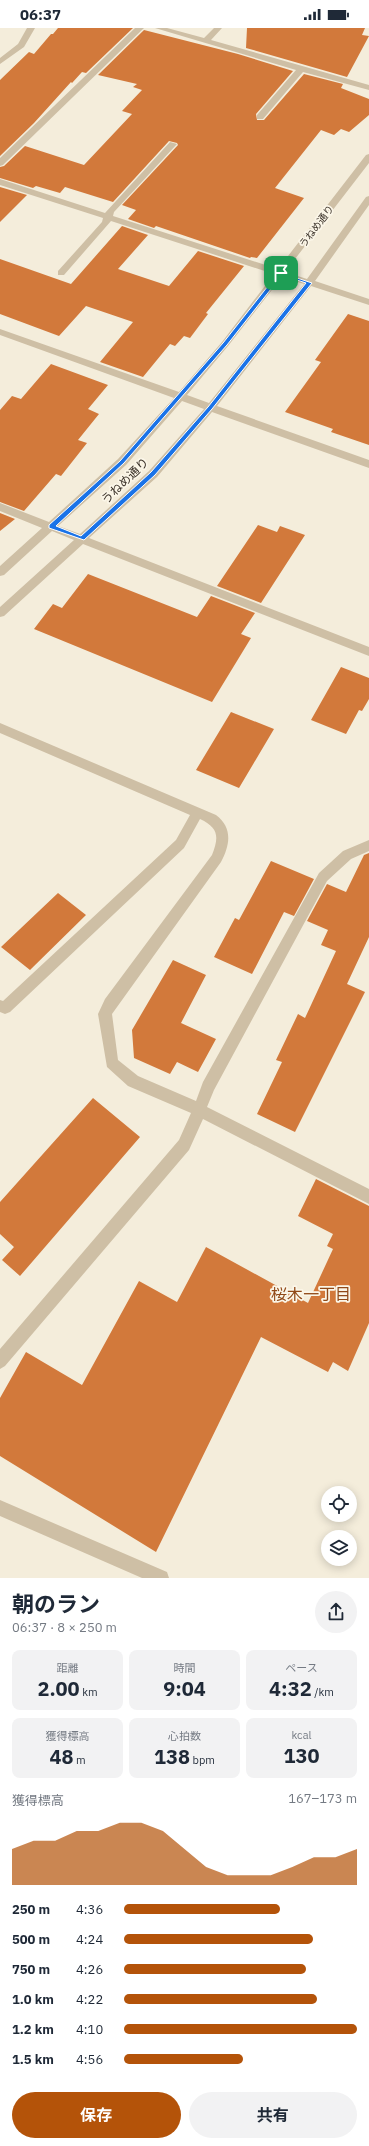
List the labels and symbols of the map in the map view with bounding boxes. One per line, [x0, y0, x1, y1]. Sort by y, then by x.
street label: うねめ通り [296, 202, 337, 250]
pin [264, 256, 298, 290]
street label: うねめ通り [98, 454, 151, 507]
district label: 桜木一丁目 [271, 1284, 351, 1304]

